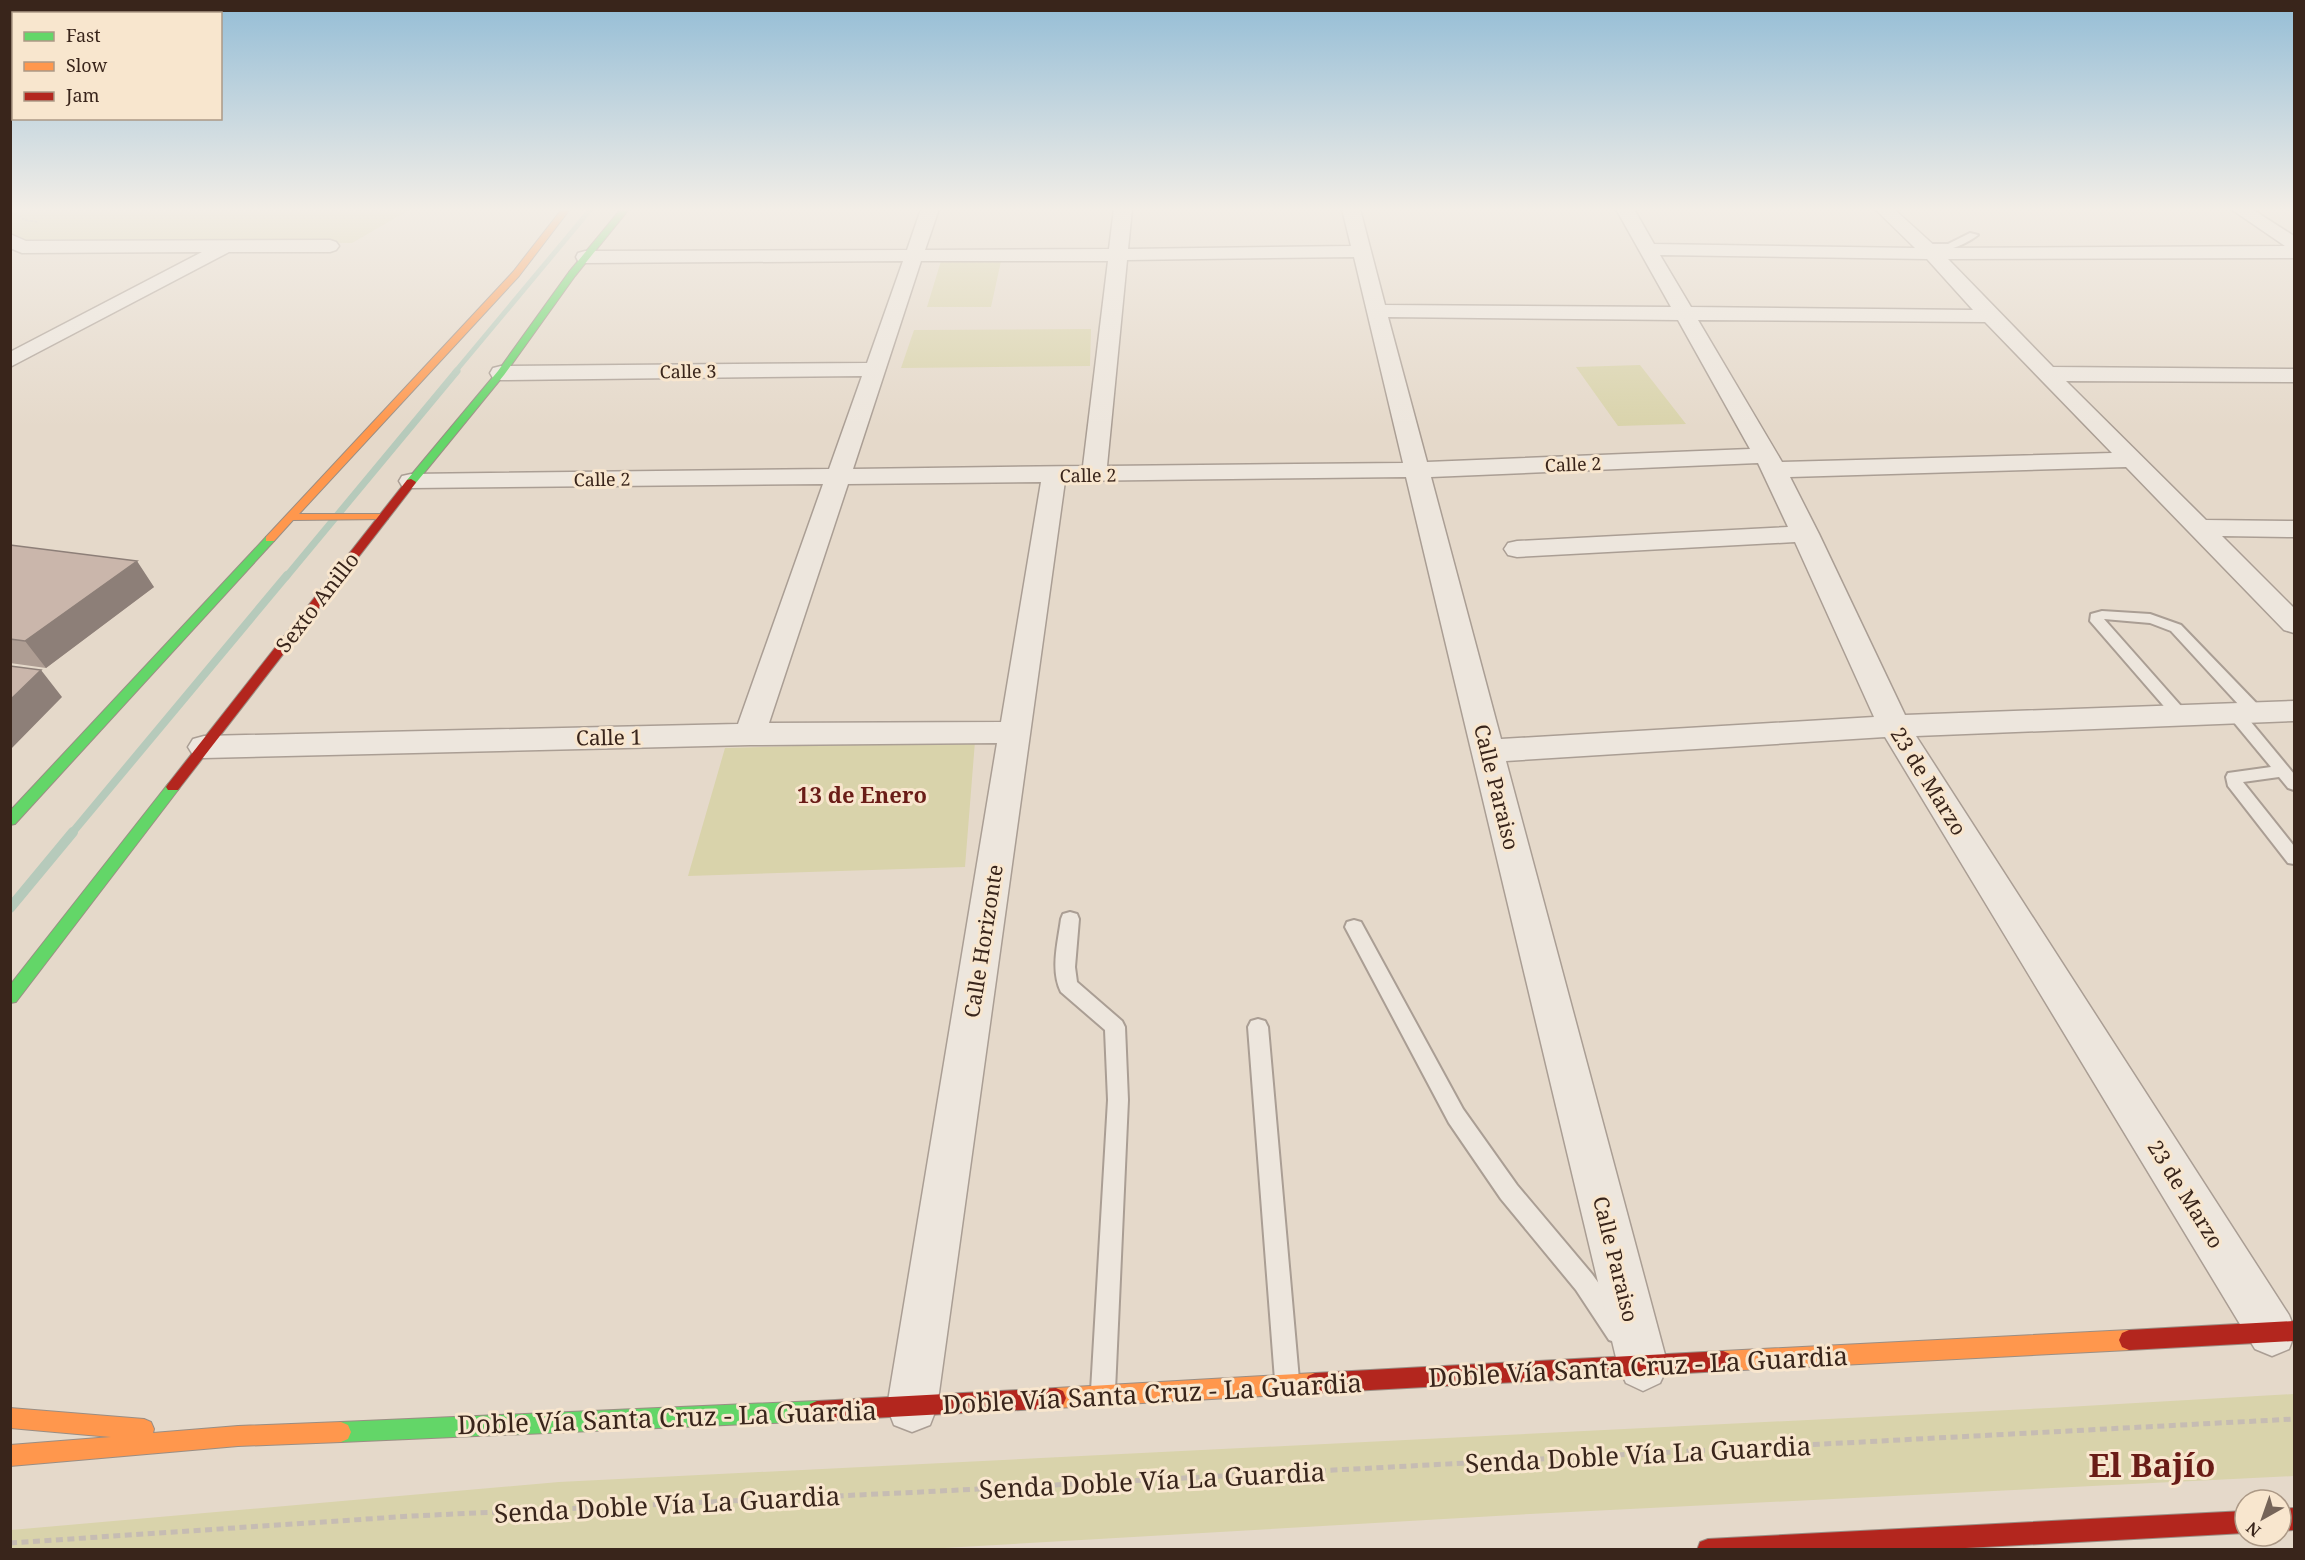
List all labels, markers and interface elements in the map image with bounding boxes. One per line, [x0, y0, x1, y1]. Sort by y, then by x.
legend [12, 12, 222, 120]
text: Fast [66, 23, 101, 47]
text: Slow [66, 53, 108, 77]
text: Jam [65, 83, 100, 107]
street label: Calle 3 [659, 359, 717, 383]
street label: Calle 2 [1544, 451, 1602, 477]
street label: Calle 2 [1059, 463, 1117, 487]
street label: Calle 2 [573, 467, 631, 491]
street label: Sexto Anillo [269, 546, 365, 658]
street label: Calle Paraiso [1468, 721, 1526, 853]
street label: Calle 1 [576, 722, 642, 752]
street label: 23 de Marzo [1885, 722, 1973, 840]
district label: 13 de Enero [797, 779, 927, 809]
street label: Calle Horizonte [957, 862, 1009, 1020]
street label: 23 de Marzo [2142, 1135, 2230, 1253]
street label: Calle Paraiso [1587, 1193, 1645, 1325]
street label: Doble Vía Santa Cruz - La Guardia [1427, 1337, 1849, 1395]
street label: Doble Vía Santa Cruz - La Guardia [941, 1364, 1363, 1422]
street label: Doble Vía Santa Cruz - La Guardia [456, 1392, 878, 1442]
street label: Senda Doble Vía La Guardia [1464, 1427, 1812, 1481]
district label: El Bajío [2089, 1442, 2215, 1487]
street label: Senda Doble Vía La Guardia [978, 1453, 1326, 1507]
street label: Senda Doble Vía La Guardia [493, 1477, 841, 1531]
north arrow [2233, 1488, 2293, 1548]
text: N [2241, 1517, 2265, 1542]

